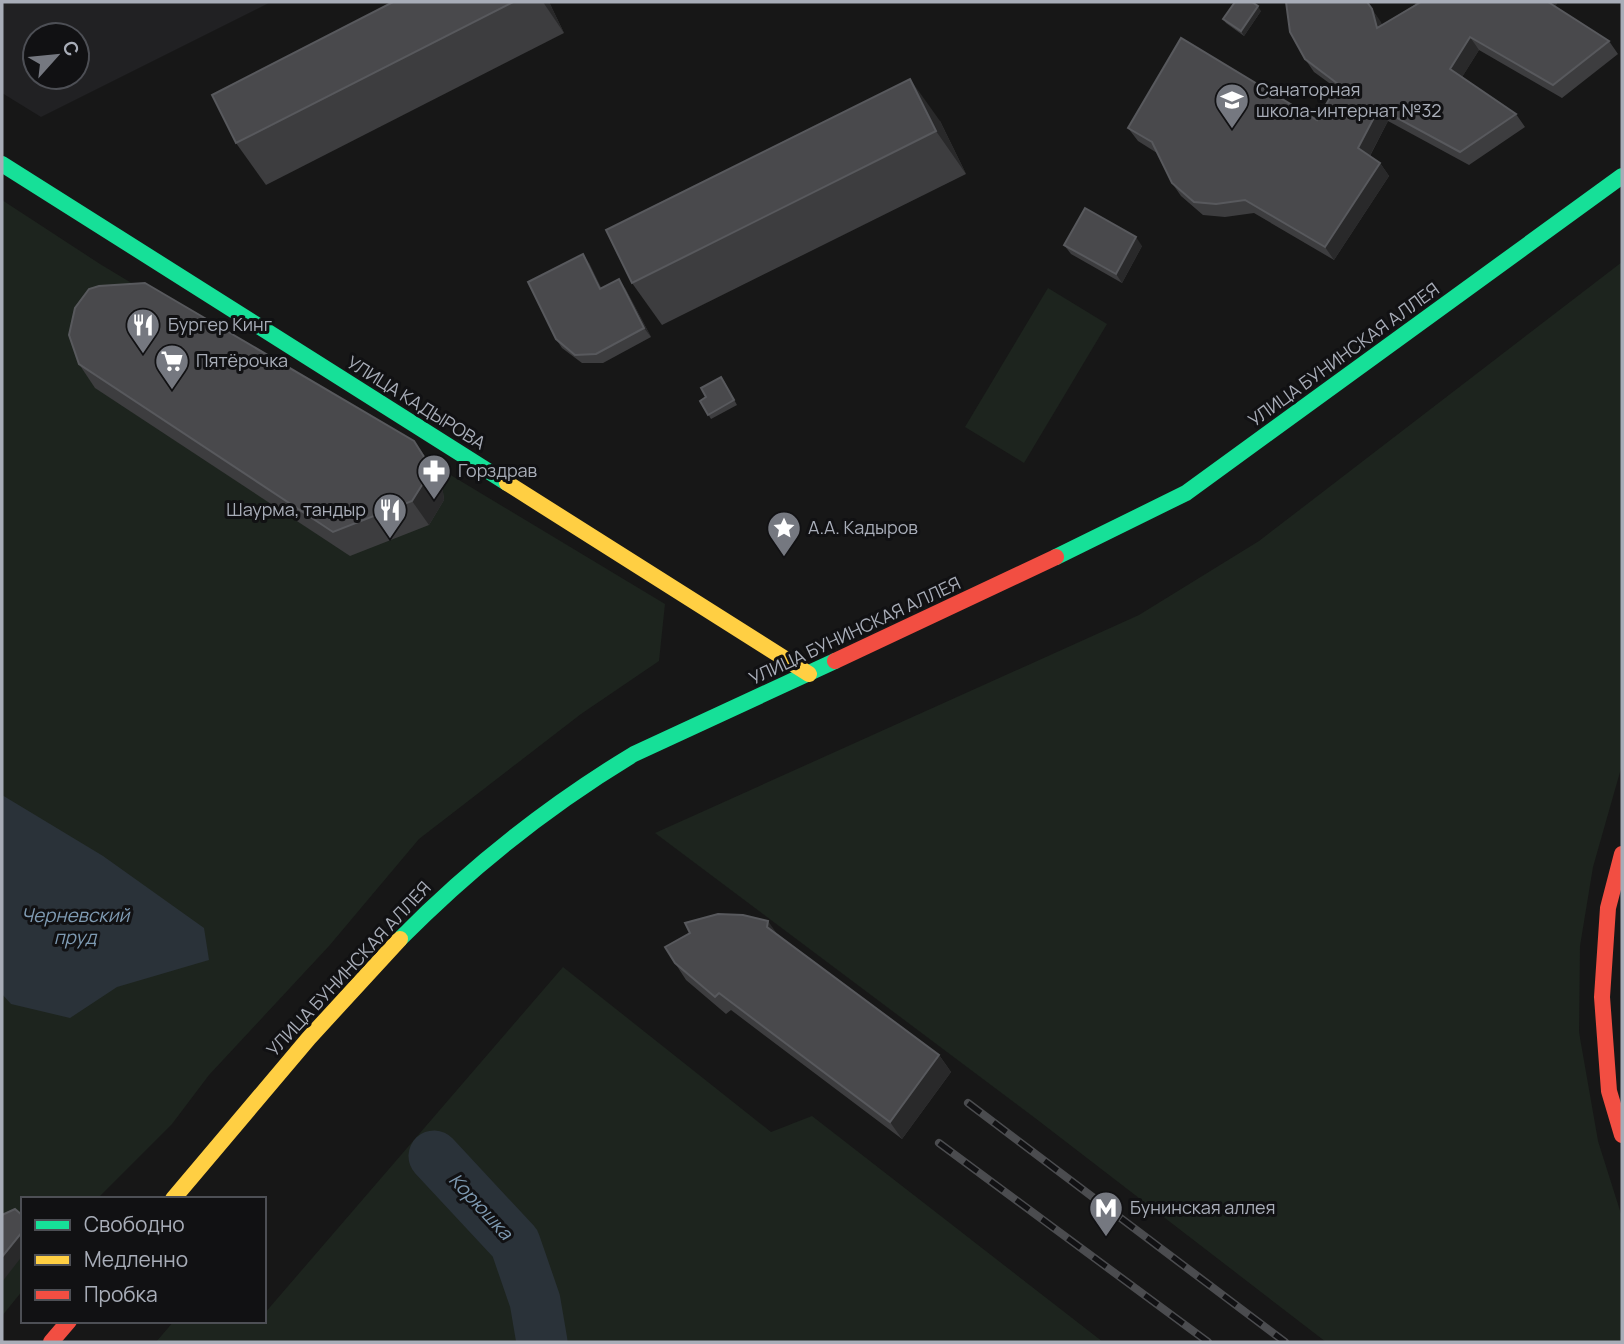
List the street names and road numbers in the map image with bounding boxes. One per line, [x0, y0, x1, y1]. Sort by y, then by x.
street label: УЛИЦА БУНИНСКАЯ АЛЛЕЯ [1243, 277, 1444, 432]
street label: УЛИЦА КАДЫРОВА [343, 350, 491, 455]
street label: УЛИЦА БУНИНСКАЯ АЛЛЕЯ [745, 570, 964, 690]
street label: УЛИЦА БУНИНСКАЯ АЛЛЕЯ [261, 876, 436, 1061]

